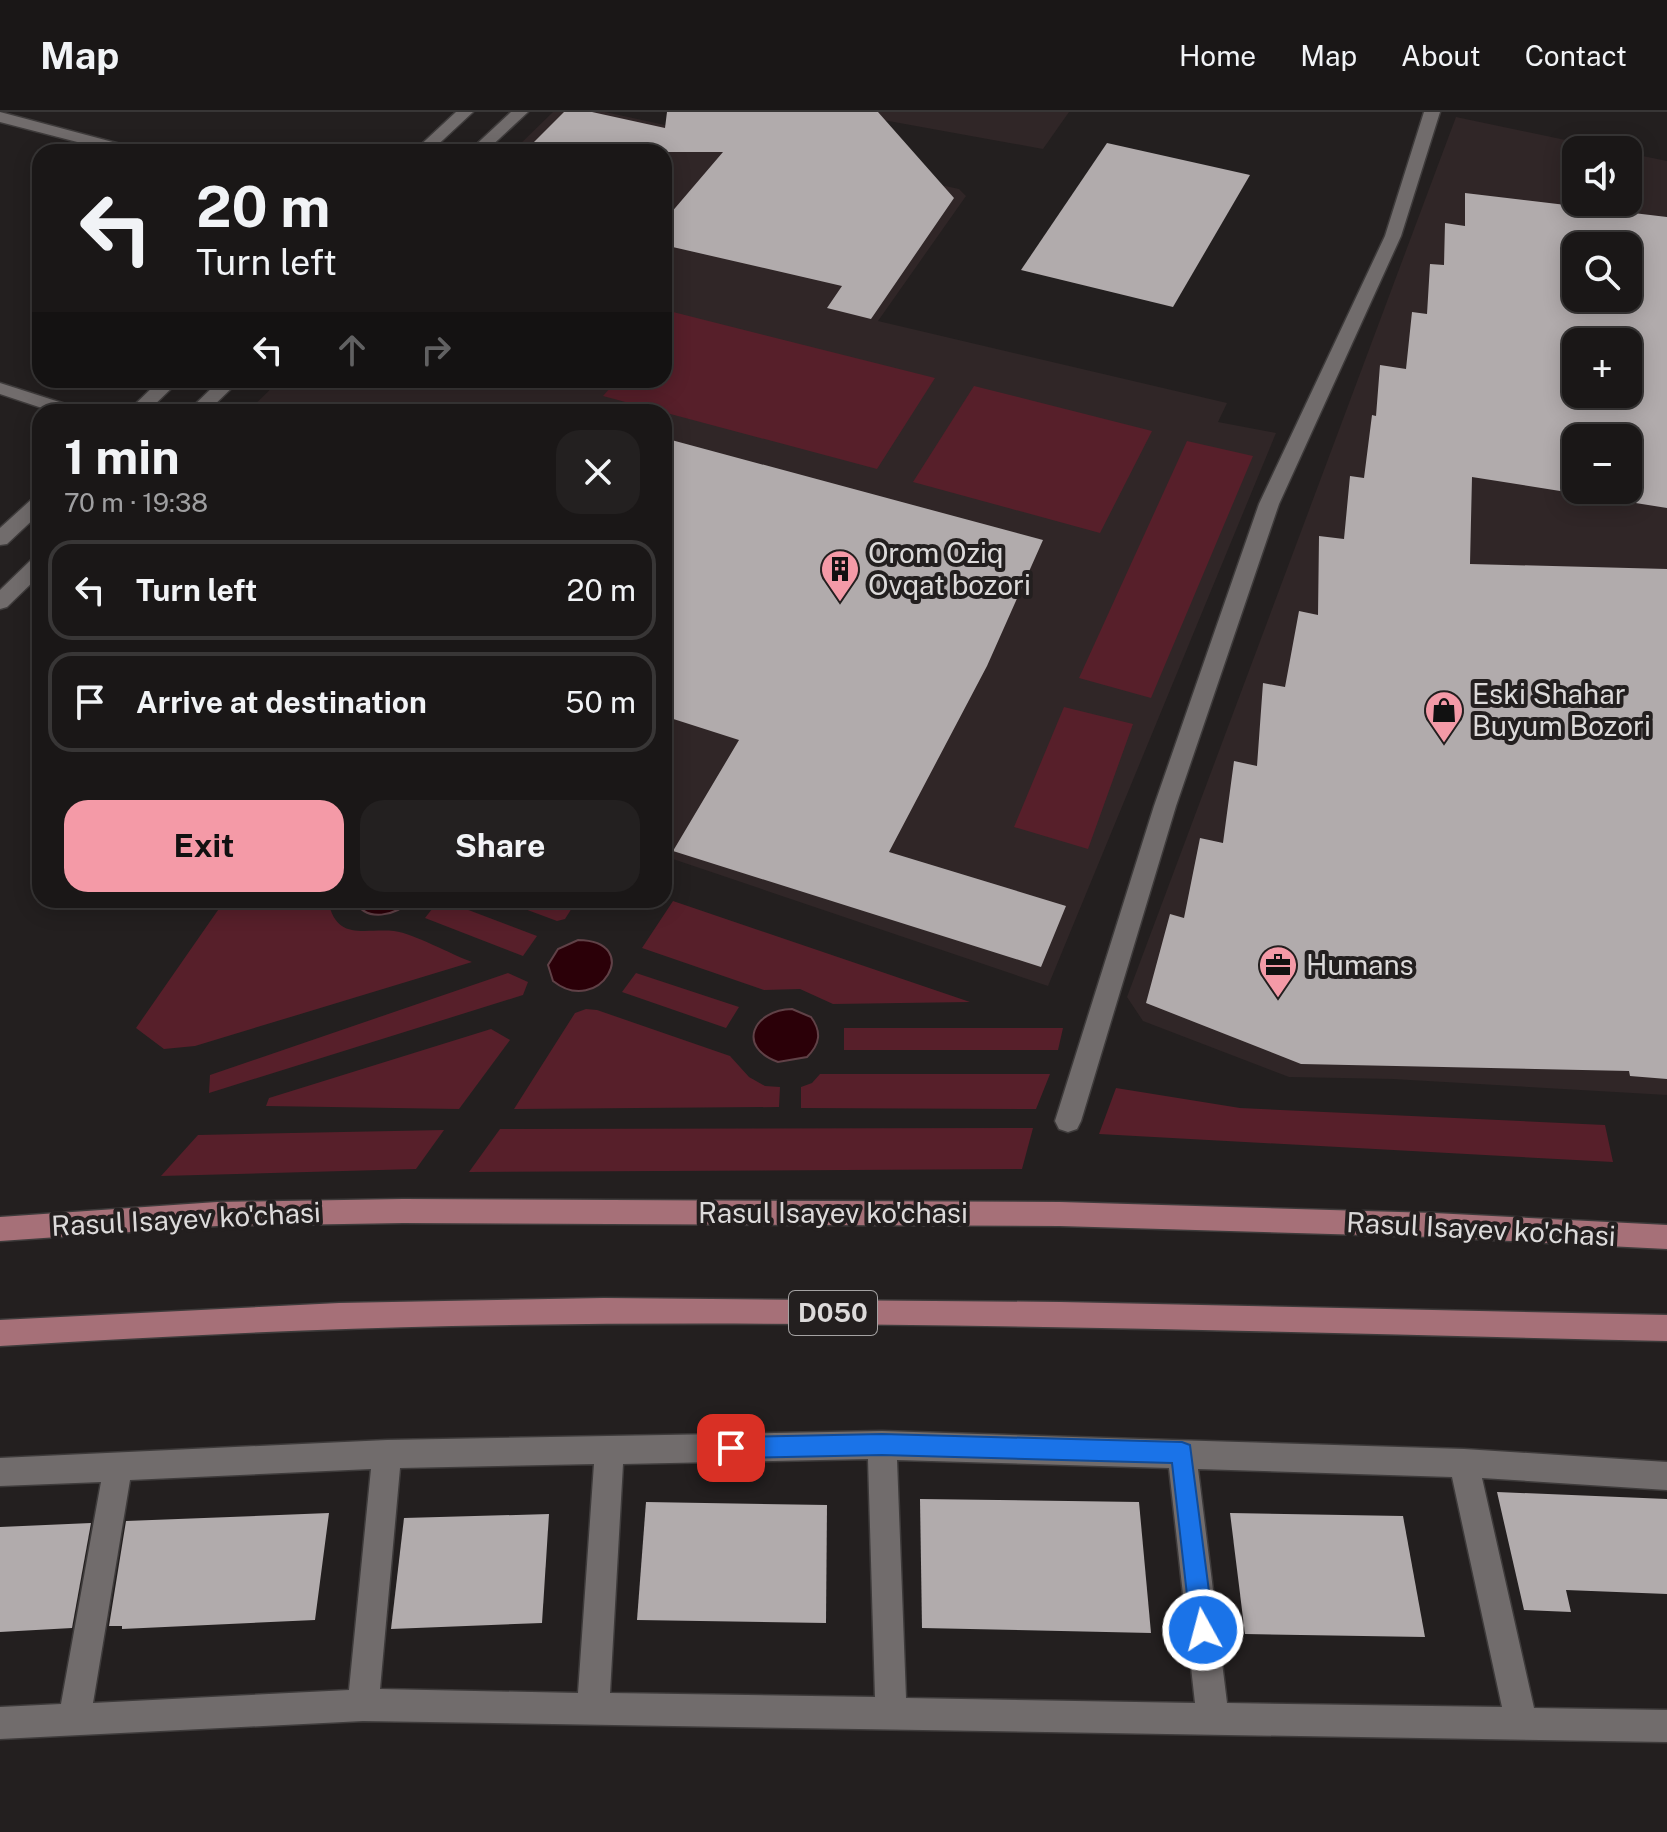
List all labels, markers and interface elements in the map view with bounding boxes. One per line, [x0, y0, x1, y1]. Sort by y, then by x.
text: Map [40, 33, 119, 78]
text: Home [1179, 39, 1256, 72]
text: Map [1300, 39, 1357, 72]
text: About [1401, 39, 1481, 72]
text: Contact [1525, 39, 1627, 72]
map controls [1562, 136, 1642, 504]
button: sound [1562, 136, 1642, 216]
text: 20 m [196, 174, 330, 240]
icon: left [64, 176, 168, 280]
button: search [1562, 232, 1642, 312]
text: Turn left [196, 241, 337, 283]
icon: left [246, 328, 290, 372]
icon: ahead [330, 328, 374, 372]
icon: right [414, 328, 458, 372]
button: + [1562, 328, 1642, 408]
button: − [1562, 424, 1642, 504]
text: 1 min [64, 428, 180, 485]
button: close [556, 430, 640, 514]
text: 70 m · 19:38 [64, 487, 208, 518]
place label: Orom Oziq Ovqat bozori [868, 536, 1031, 601]
building icon: Orom Oziq Ovqat bozori [819, 548, 861, 603]
icon: left [68, 568, 112, 612]
text: Turn left [136, 572, 257, 608]
text: 20 m [567, 572, 636, 608]
place label: Eski Shahar Buyum Bozori [1472, 677, 1651, 742]
icon: arrive [68, 680, 112, 724]
text: Arrive at destination [136, 684, 427, 720]
text: 50 m [565, 684, 636, 720]
shop icon: Eski Shahar Buyum Bozori [1423, 689, 1465, 744]
button: Exit [64, 800, 344, 892]
button: Share [360, 800, 640, 892]
office icon: Humans [1257, 944, 1299, 999]
place label: Humans [1306, 948, 1414, 981]
street label: Rasul Isayev ko'chasi [50, 1195, 322, 1242]
street label: Rasul Isayev ko'chasi [698, 1196, 968, 1229]
street label: Rasul Isayev ko'chasi [1345, 1205, 1617, 1252]
road number: D050 [789, 1291, 877, 1335]
pin [697, 1414, 765, 1482]
icon: arrive [709, 1426, 753, 1470]
position arrow [1161, 1588, 1245, 1672]

